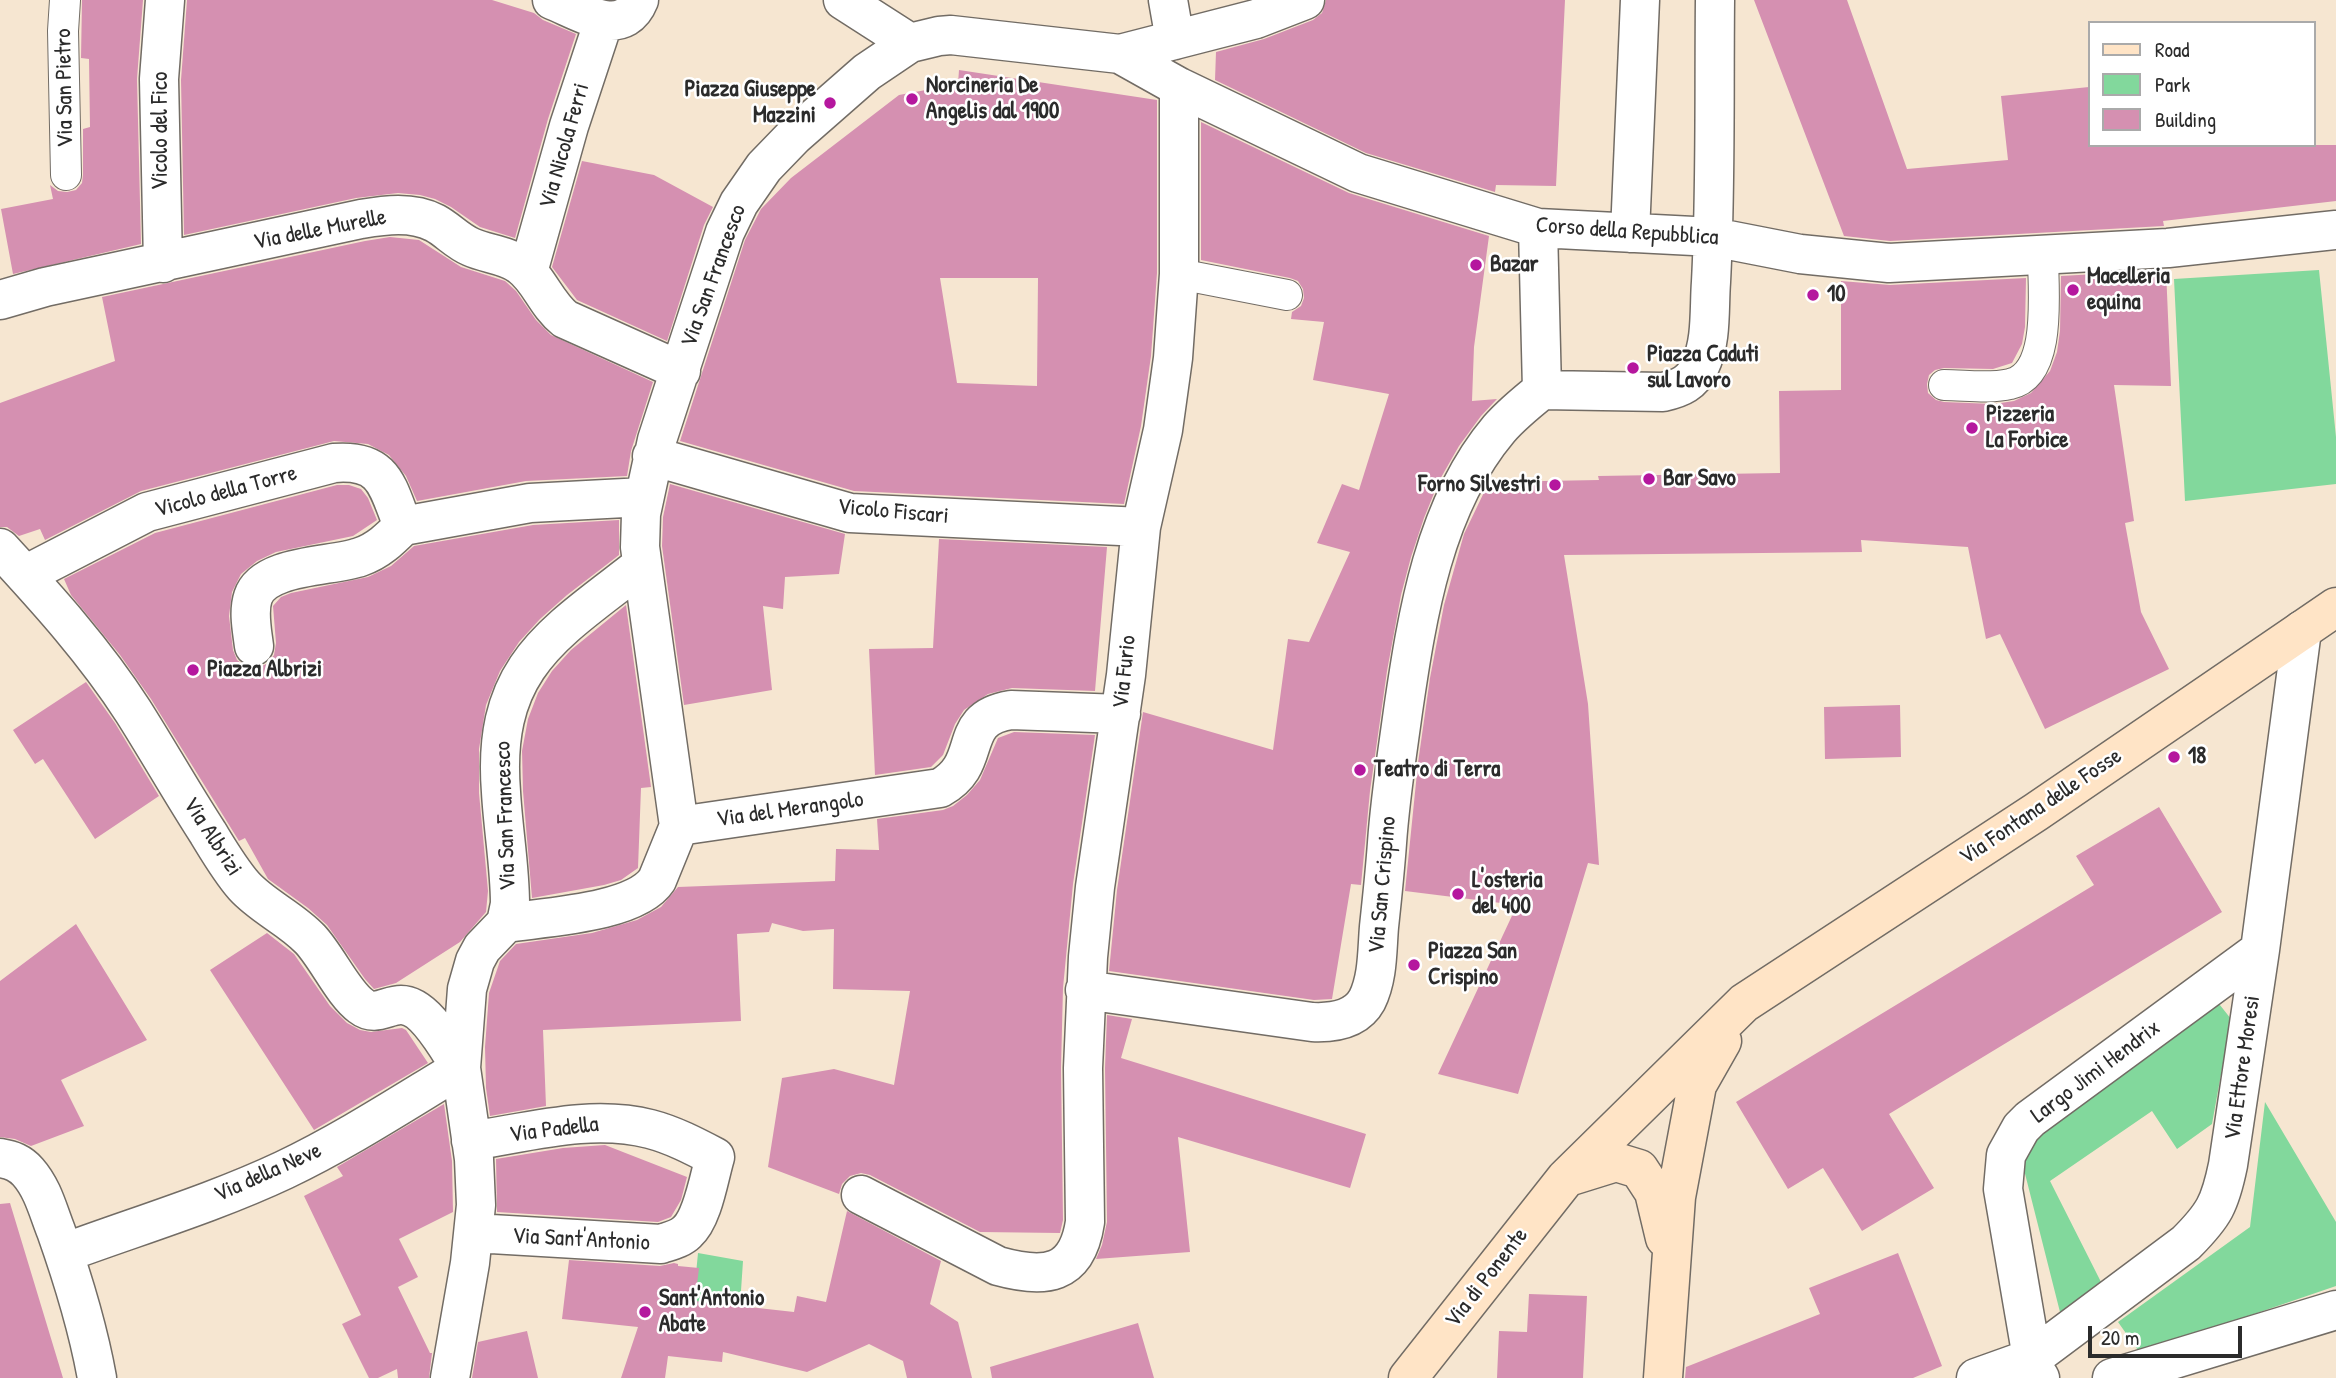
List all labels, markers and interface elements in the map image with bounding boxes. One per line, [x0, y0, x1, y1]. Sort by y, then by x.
legend [2088, 21, 2315, 147]
street label: Via San Pietro [50, 28, 80, 148]
text: Road [2155, 35, 2189, 64]
text: Park [2155, 70, 2190, 99]
street label: Vicolo del Fico [147, 72, 175, 190]
place label: Norcineria De Angelis dal 1900 [926, 72, 1059, 126]
place label: Piazza Giuseppe Mazzini [685, 76, 816, 130]
street label: Via Nicola Ferri [534, 80, 596, 212]
marker: Norcineria De Angelis dal 1900 [904, 91, 920, 107]
marker: Piazza Giuseppe Mazzini [822, 95, 838, 111]
text: Building [2155, 105, 2216, 134]
street label: Via San Francesco [675, 201, 753, 351]
street label: Via delle Murelle [251, 204, 389, 256]
street label: Corso della Repubblica [1535, 212, 1719, 252]
place label: Bazar [1490, 251, 1538, 279]
marker: Bazar [1468, 257, 1484, 273]
place label: Macelleria equina [2087, 263, 2170, 317]
place label: 10 [1827, 281, 1846, 309]
marker: Macelleria equina [2065, 282, 2081, 298]
marker: 10 [1805, 287, 1821, 303]
place label: Piazza Caduti sul Lavoro [1647, 341, 1759, 395]
marker: Piazza Caduti sul Lavoro [1625, 360, 1641, 376]
place label: Pizzeria La Forbice [1986, 401, 2068, 455]
marker: Pizzeria La Forbice [1964, 420, 1980, 436]
street label: Vicolo della Torre [152, 460, 300, 524]
place label: Bar Savo [1663, 465, 1736, 493]
place label: Forno Silvestri [1418, 471, 1541, 499]
marker: Bar Savo [1641, 471, 1657, 487]
marker: Forno Silvestri [1547, 477, 1563, 493]
street label: Vicolo Fiscari [836, 493, 950, 531]
street label: Via Furio [1107, 634, 1143, 710]
place label: Piazza Albrizi [207, 656, 322, 684]
marker: Piazza Albrizi [185, 662, 201, 678]
street label: Via San Francesco [490, 741, 522, 891]
street label: Via Fontana delle Fosse [1955, 743, 2127, 871]
place label: 18 [2188, 743, 2206, 771]
marker: 18 [2166, 749, 2182, 765]
place label: Teatro di Terra [1374, 756, 1500, 784]
marker: Teatro di Terra [1352, 762, 1368, 778]
street label: Via del Merangolo [715, 786, 865, 834]
street label: Via Albrizi [176, 792, 248, 882]
street label: Via San Crispino [1363, 815, 1403, 955]
place label: L'osteria del 400 [1472, 867, 1543, 921]
marker: L'osteria del 400 [1450, 886, 1466, 902]
place label: Piazza San Crispino [1428, 938, 1517, 992]
marker: Piazza San Crispino [1406, 957, 1422, 973]
street label: Via Ettore Moresi [2219, 994, 2267, 1142]
street label: Largo Jimi Hendrix [2026, 1014, 2166, 1130]
street label: Via Padella [508, 1111, 600, 1149]
street label: Via della Neve [210, 1137, 326, 1209]
street label: Via Sant'Antonio [512, 1223, 650, 1257]
street label: Via di Ponente [1439, 1223, 1535, 1333]
place label: Sant'Antonio Abate [659, 1285, 764, 1339]
marker: Sant'Antonio Abate [637, 1304, 653, 1320]
scale bar [2091, 1312, 2245, 1356]
text: 20 m [2101, 1323, 2139, 1352]

